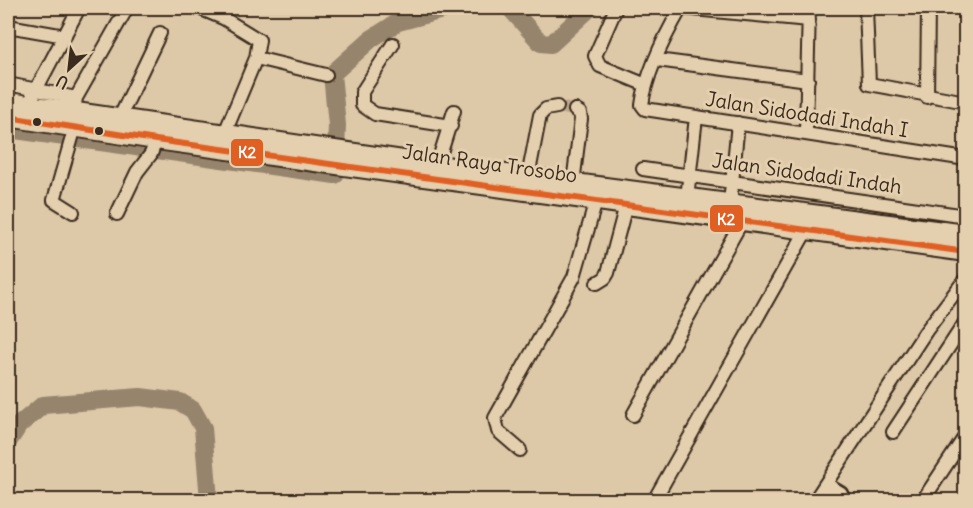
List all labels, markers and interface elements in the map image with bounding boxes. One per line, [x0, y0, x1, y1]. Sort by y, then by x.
north arrow [39, 39, 99, 99]
text: U [53, 71, 72, 94]
street label: Jalan Sidodadi Indah I [704, 86, 910, 142]
unlabelled marker [31, 116, 43, 128]
unlabelled marker [93, 125, 105, 137]
line badge: K2 [230, 138, 264, 167]
street label: Jalan Raya Trosobo [401, 138, 579, 188]
text: K2 [238, 142, 257, 162]
street label: Jalan Sidodadi Indah [711, 147, 903, 199]
line badge: K2 [709, 204, 744, 233]
text: K2 [717, 209, 736, 229]

